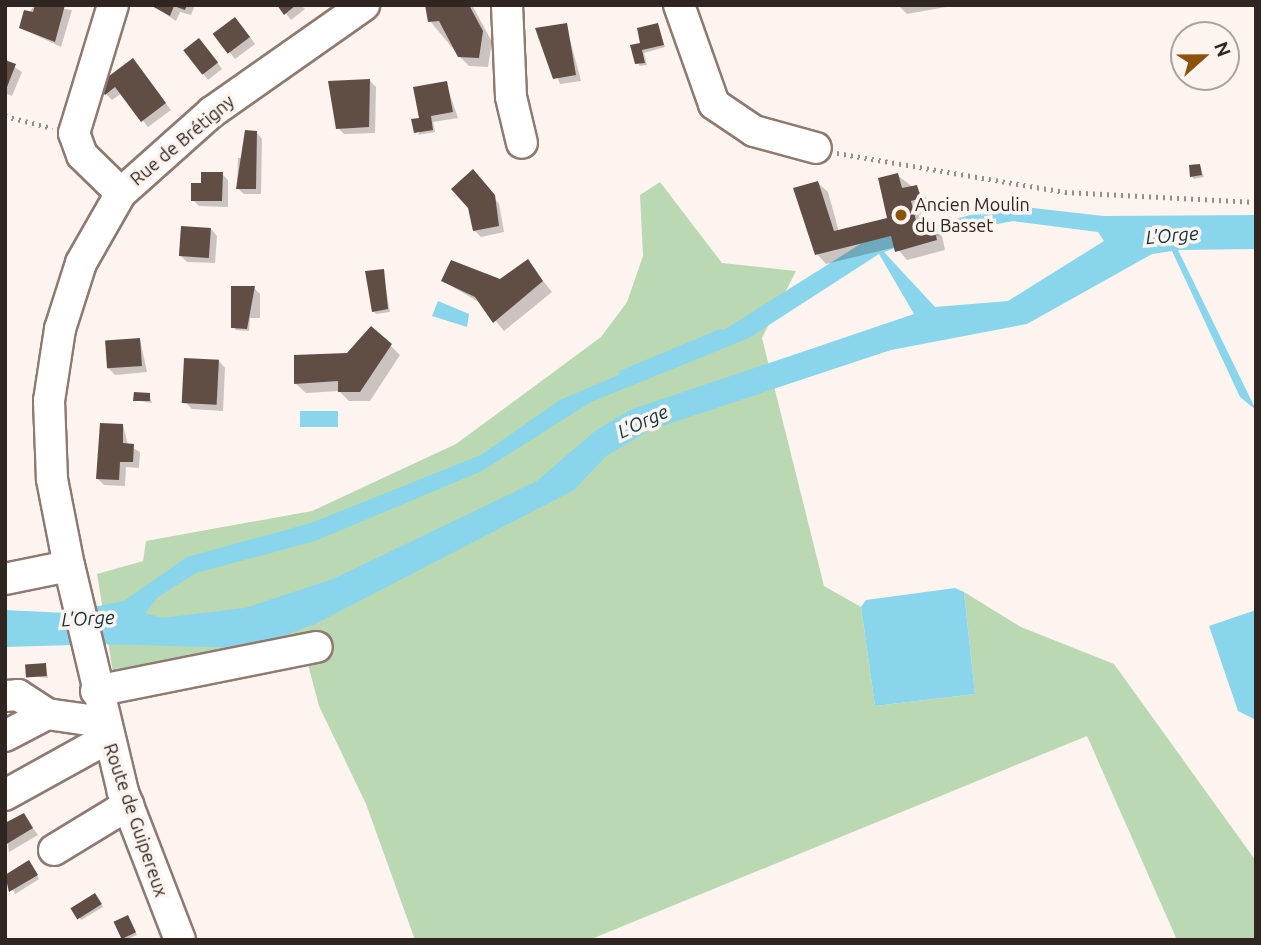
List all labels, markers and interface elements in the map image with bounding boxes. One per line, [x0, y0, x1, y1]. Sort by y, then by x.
north arrow [1170, 21, 1240, 91]
text: N [1210, 39, 1236, 60]
street label: Rue de Brétigny [126, 90, 238, 190]
place label: Ancien Moulin du Basset [915, 194, 1030, 236]
marker: Ancien Moulin du Basset [893, 207, 909, 223]
water label: L'Orge [1145, 222, 1199, 250]
water label: L'Orge [614, 400, 672, 444]
water label: L'Orge [61, 606, 115, 632]
street label: Route de Guipereux [100, 740, 172, 900]

